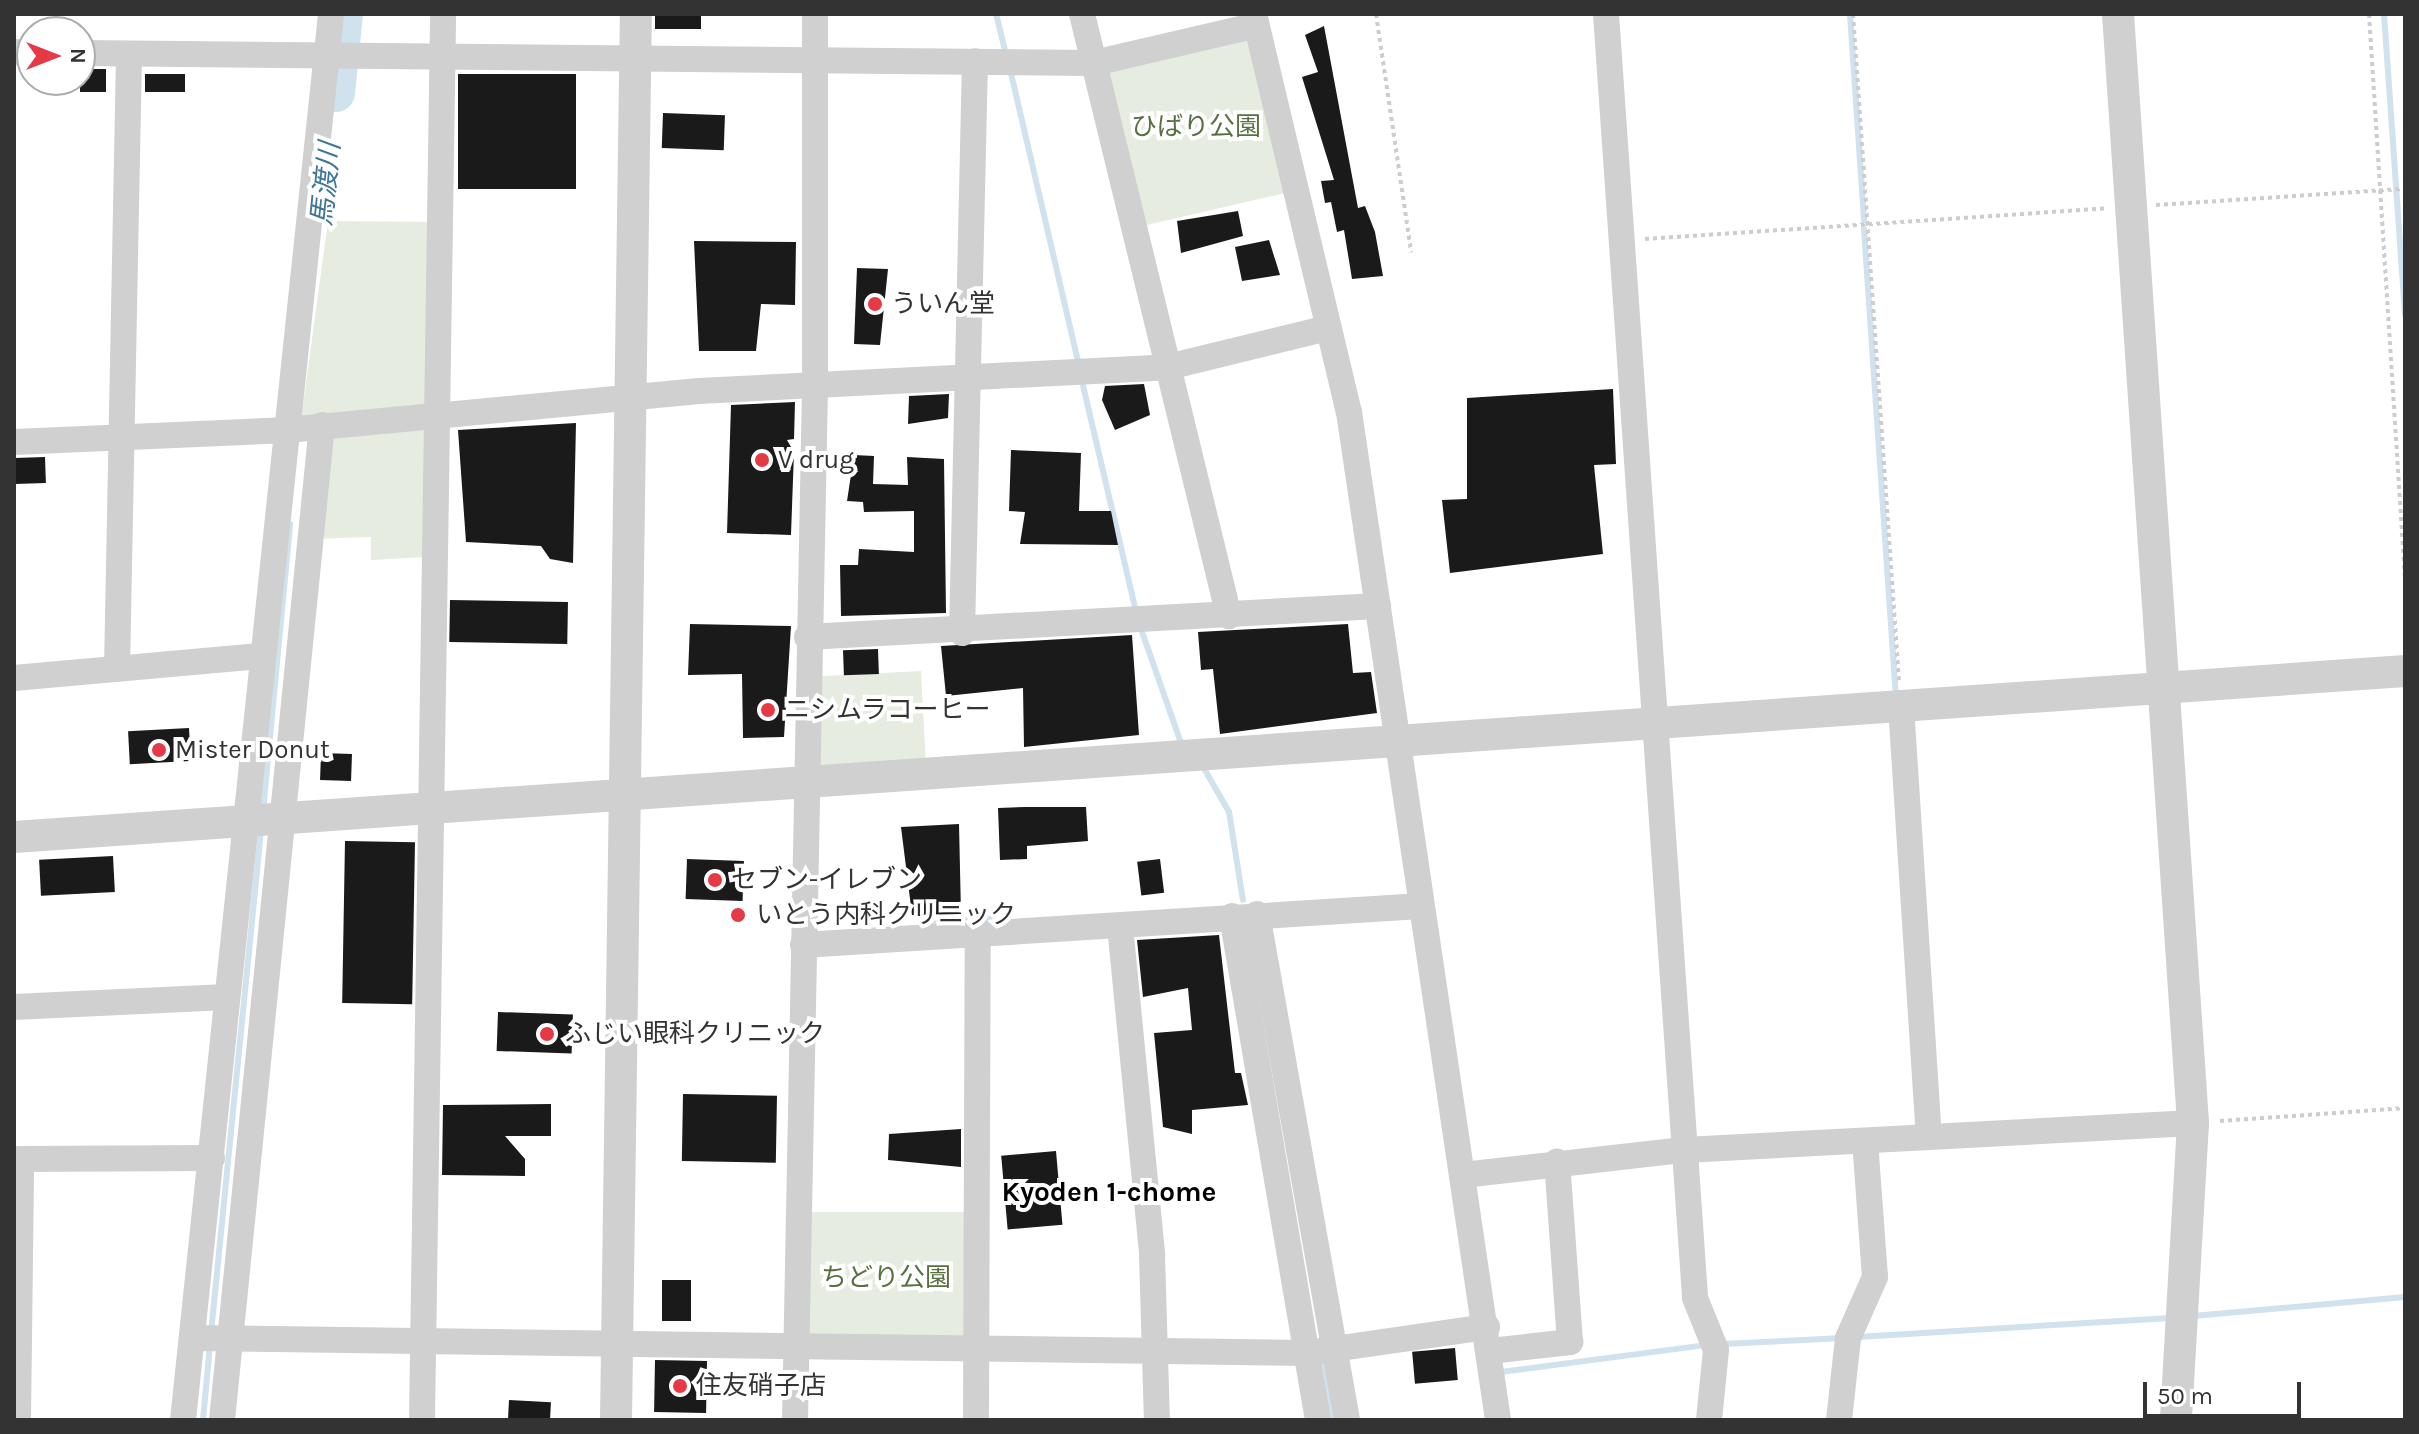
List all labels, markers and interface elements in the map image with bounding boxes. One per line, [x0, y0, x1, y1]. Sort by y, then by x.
north arrow [16, 16, 96, 96]
text: N [65, 48, 91, 64]
park label: ひばり公園 [1131, 111, 1261, 143]
water label: 馬渡川 [305, 140, 347, 228]
place label: ういん堂 [891, 288, 995, 320]
marker: ういん堂 [866, 295, 884, 313]
place label: V drug [778, 444, 854, 476]
marker: V drug [753, 451, 771, 469]
place label: ニシムラコーヒー [784, 694, 992, 726]
marker: ニシムラコーヒー [759, 701, 777, 719]
place label: Mister Donut [175, 734, 330, 766]
marker: Mister Donut [150, 741, 168, 759]
place label: セブン-イレブン [731, 864, 922, 896]
marker: セブン-イレブン [706, 871, 724, 889]
place label: いとう内科クリニック [756, 899, 1016, 931]
marker: いとう内科クリニック [727, 904, 749, 926]
place label: ふじい眼科クリニック [565, 1018, 825, 1050]
marker: ふじい眼科クリニック [536, 1023, 558, 1045]
district label: Kyoden 1-chome [1002, 1175, 1216, 1209]
park label: ちどり公園 [821, 1262, 951, 1294]
scale bar [2147, 1366, 2305, 1416]
place label: 住友硝子店 [696, 1370, 826, 1402]
marker: 住友硝子店 [671, 1377, 689, 1395]
text: 50 m [2157, 1382, 2213, 1410]

